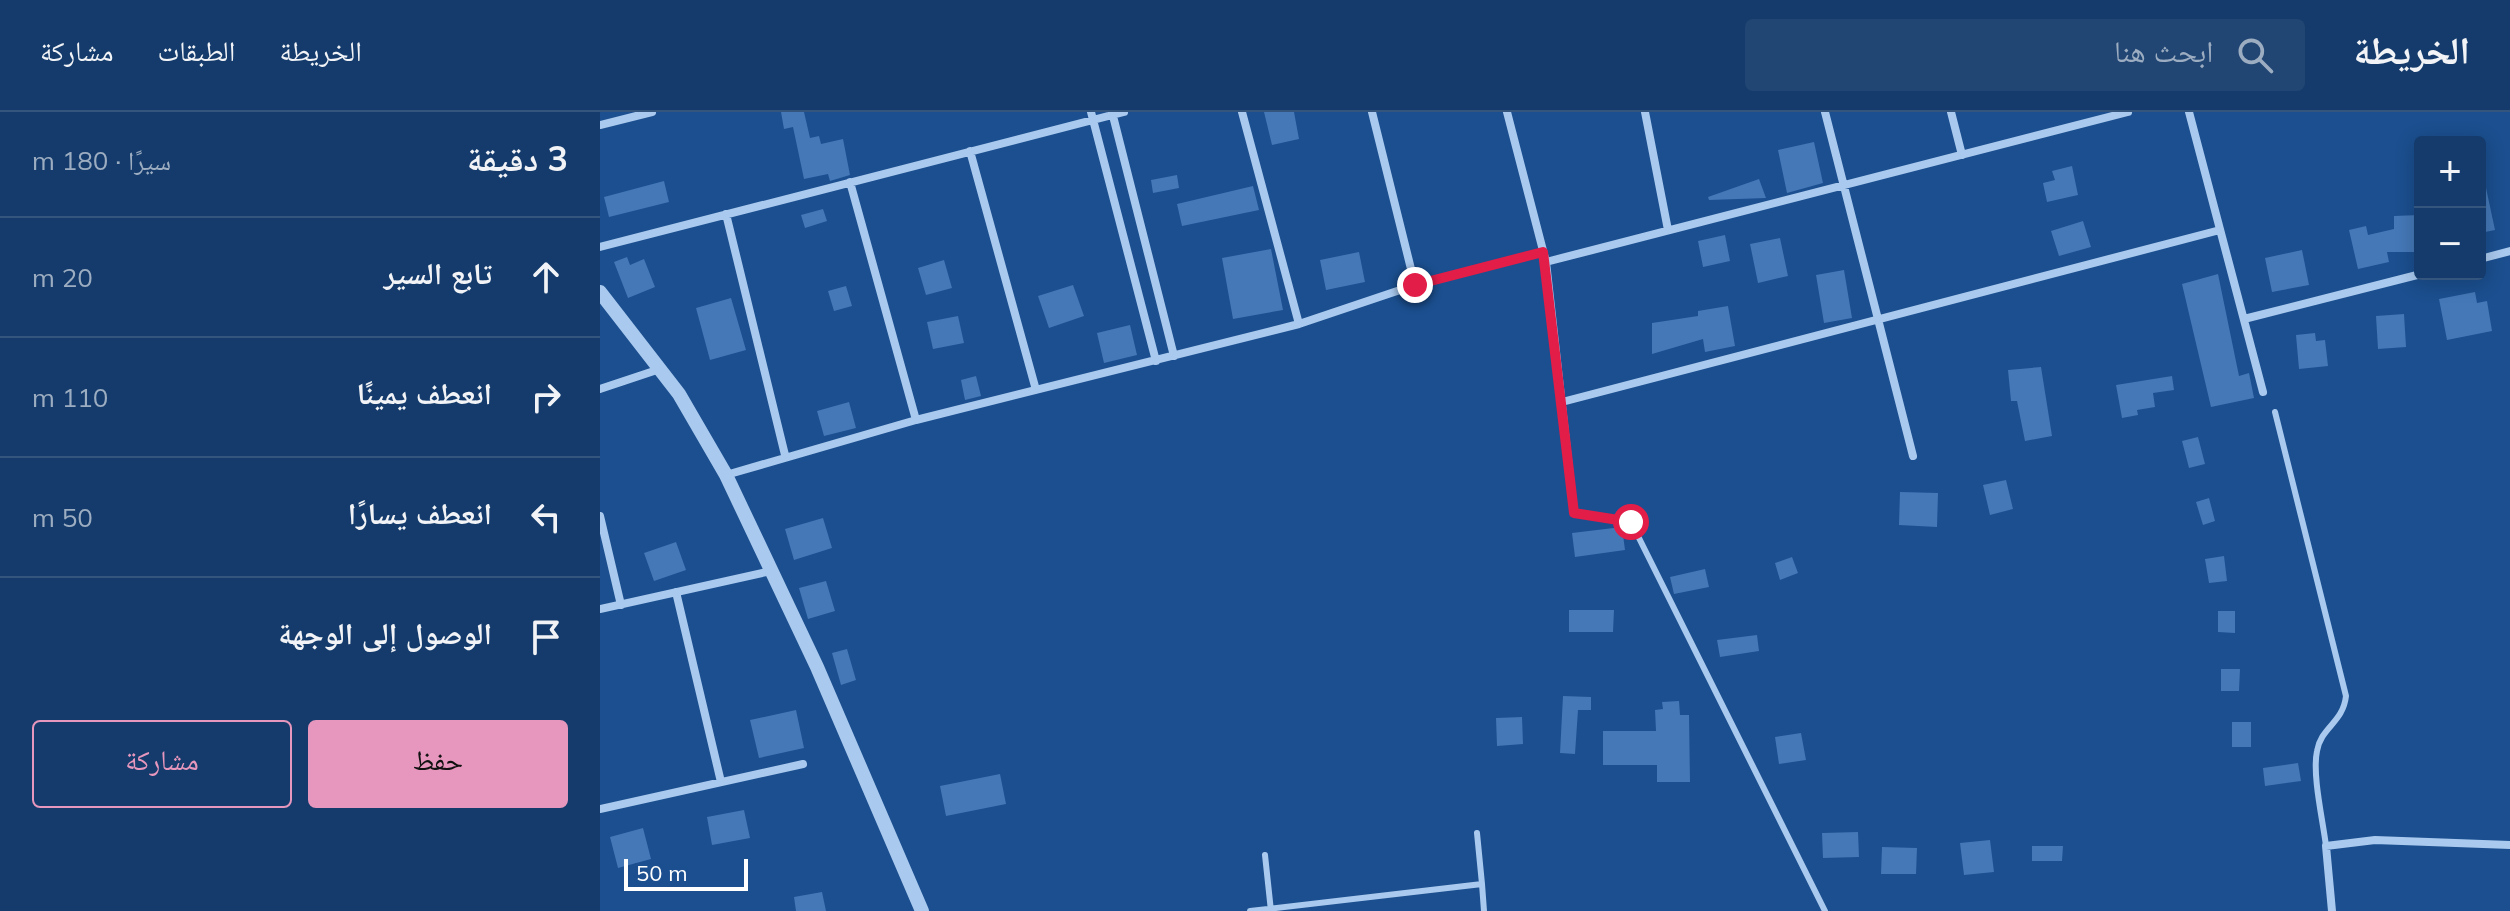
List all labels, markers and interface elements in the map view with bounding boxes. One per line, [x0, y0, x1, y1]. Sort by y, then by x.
search box [1745, 19, 2305, 91]
text: الخريطة [2353, 26, 2470, 74]
text: ابحث هنا [2114, 32, 2213, 70]
text: مشاركة [40, 33, 114, 68]
text: الطبقات [158, 33, 235, 68]
text: الخريطة [279, 33, 362, 68]
icon: search [2233, 33, 2277, 77]
map controls [2414, 136, 2486, 280]
button: + [2414, 136, 2486, 208]
text: 3 دقيقة [467, 137, 568, 180]
text: سيرًا · 180 m [32, 144, 171, 177]
button: − [2414, 208, 2486, 280]
text: تابع السير [384, 254, 492, 292]
icon: ahead [524, 255, 568, 299]
text: 20 m [32, 261, 93, 294]
route end [1397, 267, 1433, 303]
text: انعطف يمينًا [357, 374, 492, 412]
icon: right [524, 375, 568, 419]
text: 110 m [32, 381, 108, 414]
text: انعطف يسارًا [348, 494, 492, 532]
icon: left [524, 495, 568, 539]
text: 50 m [32, 501, 93, 534]
route start [1613, 504, 1649, 540]
text: الوصول إلى الوجهة [278, 614, 492, 652]
icon: arrive [524, 615, 568, 659]
button: مشاركة [32, 720, 292, 808]
button: حفظ [308, 720, 568, 808]
scale bar [624, 855, 748, 891]
text: 50 m [636, 859, 687, 887]

